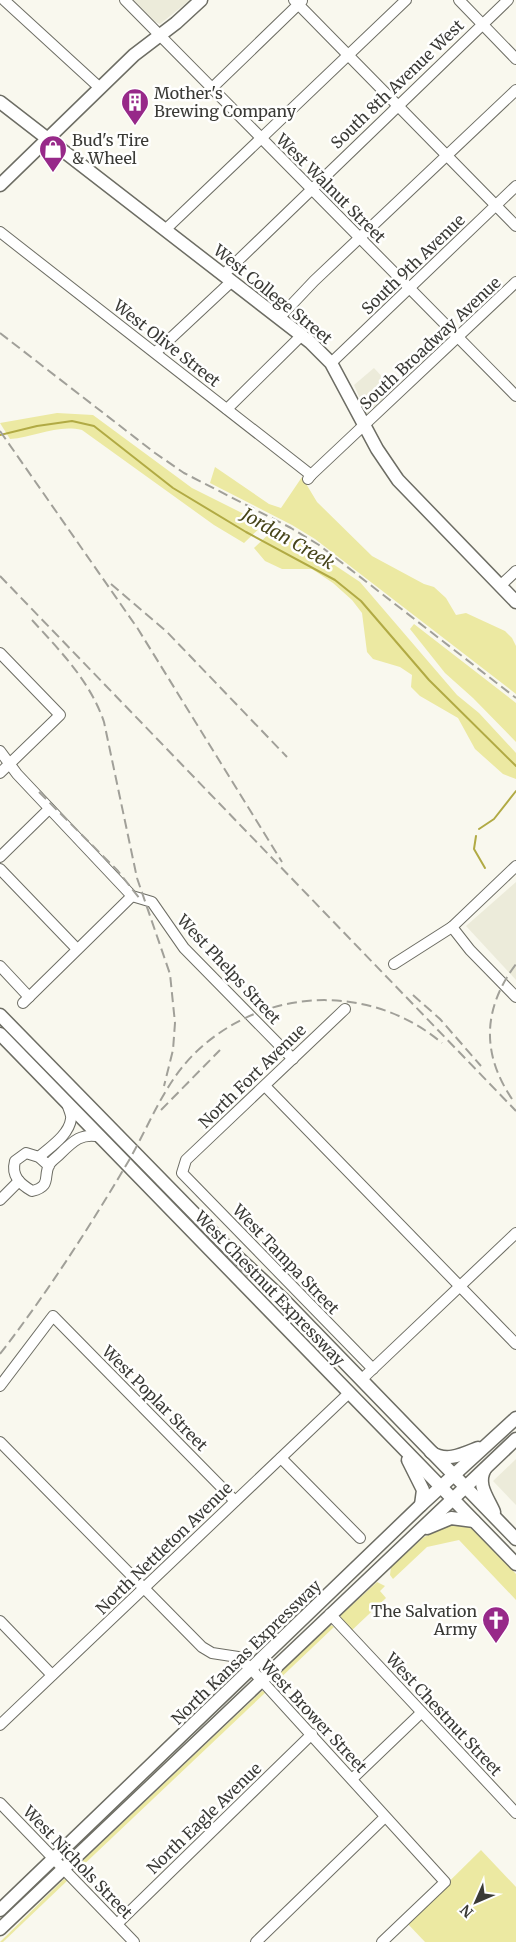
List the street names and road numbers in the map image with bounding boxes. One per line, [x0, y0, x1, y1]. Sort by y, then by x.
street label: South 8th Avenue West [326, 15, 468, 153]
street label: West Walnut Street [271, 128, 390, 247]
street label: South 9th Avenue [357, 210, 469, 318]
street label: West College Street [209, 239, 337, 348]
street label: South Broadway Avenue [355, 272, 505, 414]
street label: West Olive Street [109, 295, 225, 391]
street label: West Phelps Street [172, 909, 285, 1028]
street label: North Fort Avenue [194, 1020, 310, 1132]
street label: West Tampa Street [228, 1199, 344, 1319]
street label: West Chestnut Expressway [190, 1206, 350, 1370]
street label: West Poplar Street [97, 1340, 212, 1455]
street label: North Nettleton Avenue [92, 1478, 236, 1618]
street label: North Kansas Expressway [167, 1575, 325, 1729]
street label: West Chestnut Street [381, 1647, 507, 1780]
street label: West Brower Street [256, 1655, 372, 1777]
street label: North Eagle Avenue [143, 1758, 265, 1878]
street label: West Nichols Street [18, 1801, 137, 1923]

